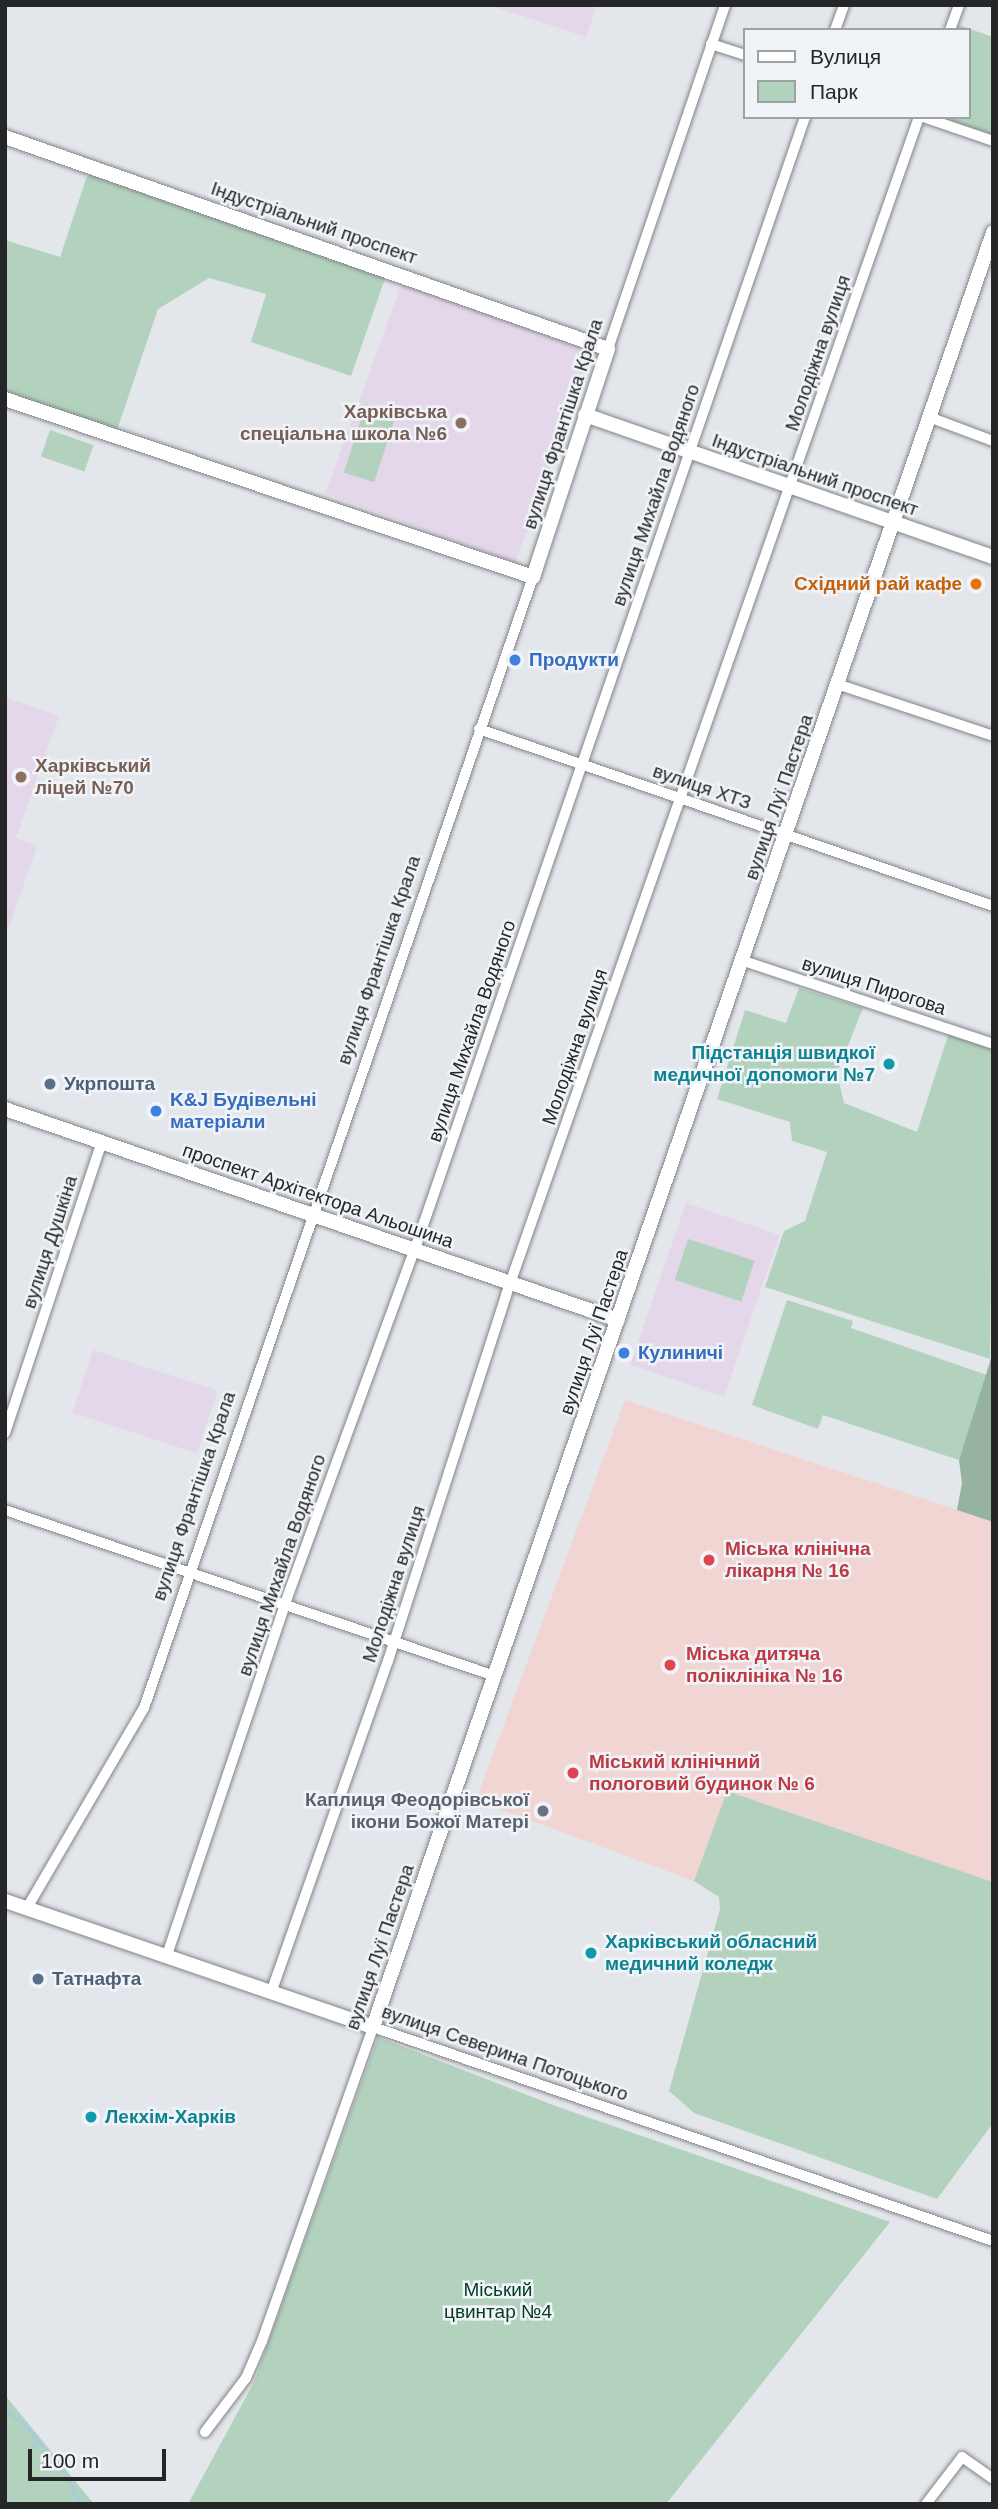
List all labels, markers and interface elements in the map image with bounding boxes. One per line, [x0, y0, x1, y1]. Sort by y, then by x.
legend [743, 28, 970, 119]
text: Вулиця [810, 45, 881, 68]
text: Парк [810, 80, 858, 103]
street label: Індустріальний проспект [208, 177, 420, 269]
street label: Молодіжна вулиця [781, 272, 855, 434]
street label: вулиця Франтішка Крала [518, 316, 608, 532]
street label: вулиця Михайла Водяного [607, 381, 705, 609]
place label: Харківська спеціальна школа №6 [240, 401, 447, 445]
marker: Харківська спеціальна школа №6 [453, 415, 469, 431]
street label: Індустріальний проспект [709, 429, 921, 521]
place label: Східний рай кафе [794, 573, 962, 595]
marker: Східний рай кафе [968, 576, 984, 592]
place label: Продукти [529, 649, 619, 671]
marker: Продукти [507, 652, 523, 668]
street label: вулиця Луї Пастера [740, 711, 818, 883]
place label: Харківський ліцей №70 [35, 755, 151, 799]
street label: вулиця ХТЗ [650, 760, 754, 814]
marker: Харківський ліцей №70 [13, 769, 29, 785]
street label: вулиця Франтішка Крала [332, 852, 426, 1068]
street label: вулиця Михайла Водяного [423, 917, 521, 1145]
street label: вулиця Пирогова [799, 952, 949, 1020]
street label: Молодіжна вулиця [538, 966, 612, 1128]
place label: Підстанція швидкої медичної допомоги №7 [653, 1042, 875, 1086]
marker: Підстанція швидкої медичної допомоги №7 [881, 1056, 897, 1072]
place label: Укрпошта [64, 1073, 155, 1095]
marker: Укрпошта [42, 1076, 58, 1092]
place label: K&J Будівельні матеріали [170, 1089, 317, 1133]
marker: K&J Будівельні матеріали [148, 1103, 164, 1119]
street label: проспект Архітектора Альошина [179, 1139, 457, 1253]
street label: вулиця Душкіна [18, 1173, 82, 1311]
street label: вулиця Луї Пастера [555, 1246, 633, 1418]
place label: Кулиничі [638, 1342, 723, 1364]
marker: Кулиничі [616, 1345, 632, 1361]
street label: вулиця Франтішка Крала [147, 1388, 241, 1604]
street label: вулиця Михайла Водяного [233, 1451, 331, 1679]
street label: Молодіжна вулиця [358, 1503, 430, 1665]
place label: Міська клінічна лікарня № 16 [725, 1538, 871, 1582]
marker: Міська клінічна лікарня № 16 [699, 1550, 719, 1570]
place label: Міська дитяча поліклініка № 16 [686, 1643, 843, 1687]
marker: Міська дитяча поліклініка № 16 [660, 1655, 680, 1675]
place label: Міський клінічний пологовий будинок № 6 [589, 1751, 815, 1795]
marker: Міський клінічний пологовий будинок № 6 [563, 1763, 583, 1783]
place label: Каплиця Феодорівської ікони Божої Матері [305, 1789, 529, 1833]
marker: Каплиця Феодорівської ікони Божої Матері [535, 1803, 551, 1819]
street label: вулиця Луї Пастера [341, 1861, 419, 2033]
place label: Харківський обласний медичний коледж [605, 1931, 817, 1975]
marker: Харківський обласний медичний коледж [583, 1945, 599, 1961]
place label: Татнафта [52, 1968, 141, 1990]
marker: Татнафта [30, 1971, 46, 1987]
street label: вулиця Северина Потоцького [379, 2000, 631, 2106]
place label: Лекхім-Харків [105, 2106, 236, 2128]
marker: Лекхім-Харків [83, 2109, 99, 2125]
park label: Міський цвинтар №4 [444, 2279, 552, 2323]
scale bar [32, 2436, 170, 2480]
text: 100 m [41, 2449, 99, 2472]

